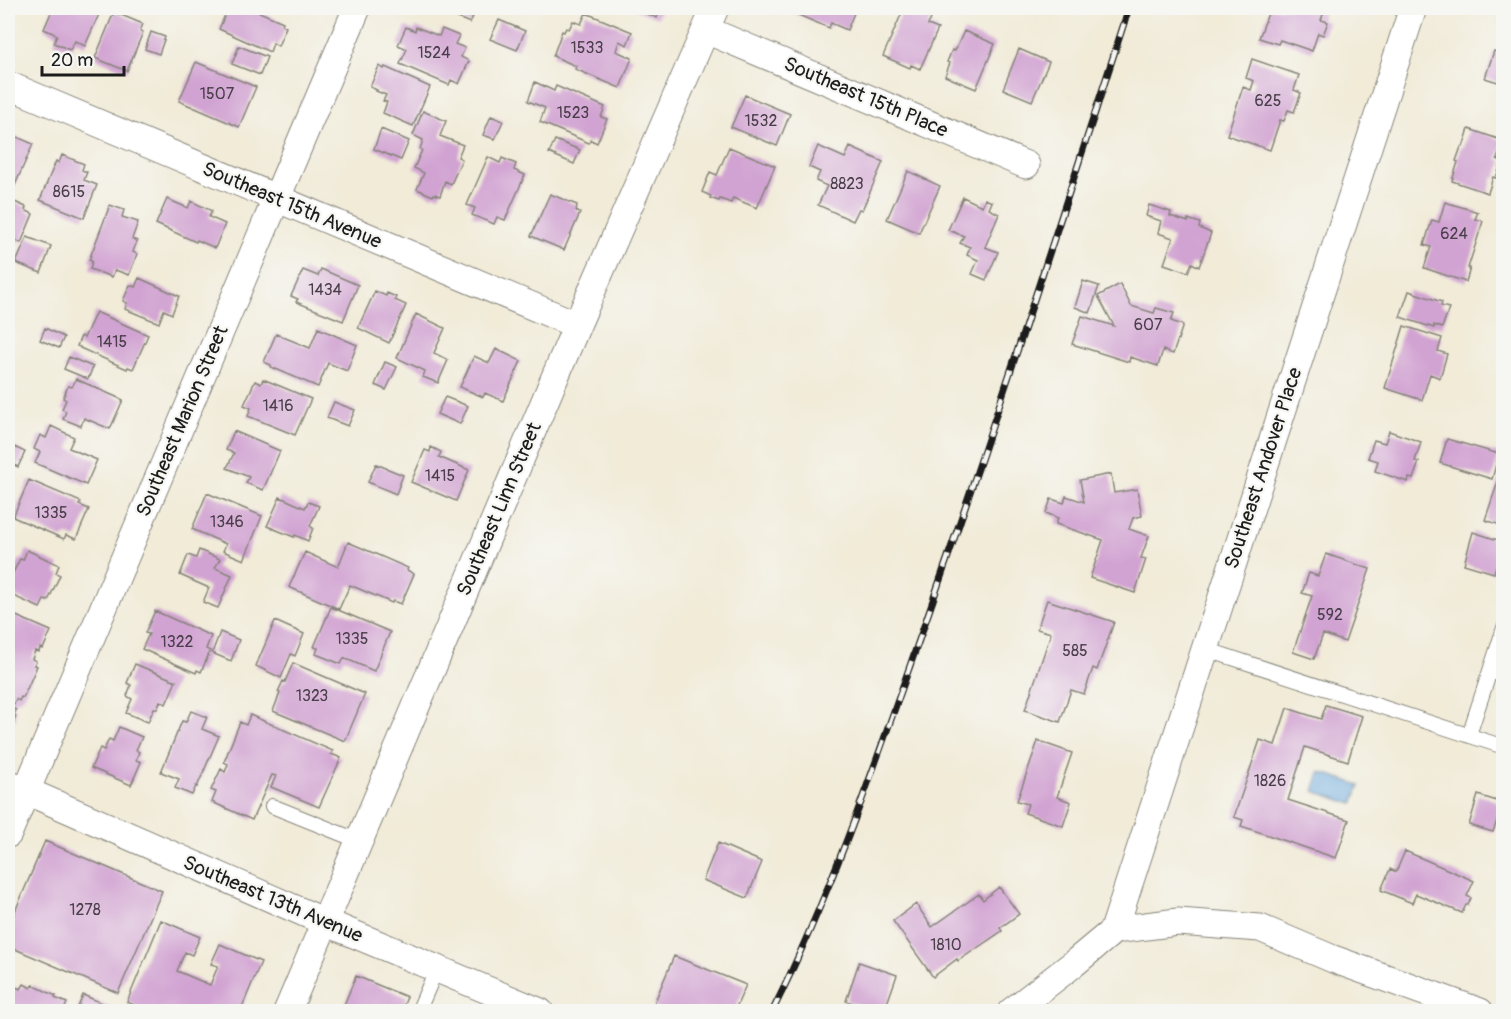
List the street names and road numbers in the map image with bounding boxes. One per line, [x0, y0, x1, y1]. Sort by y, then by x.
street label: Southeast 15th Place [780, 51, 952, 143]
street label: Southeast 15th Avenue [199, 156, 386, 254]
street label: Southeast Marion Street [130, 321, 234, 520]
street label: Southeast Andover Place [1219, 364, 1307, 572]
street label: Southeast Linn Street [451, 418, 547, 600]
street label: Southeast 13th Avenue [179, 850, 367, 948]

